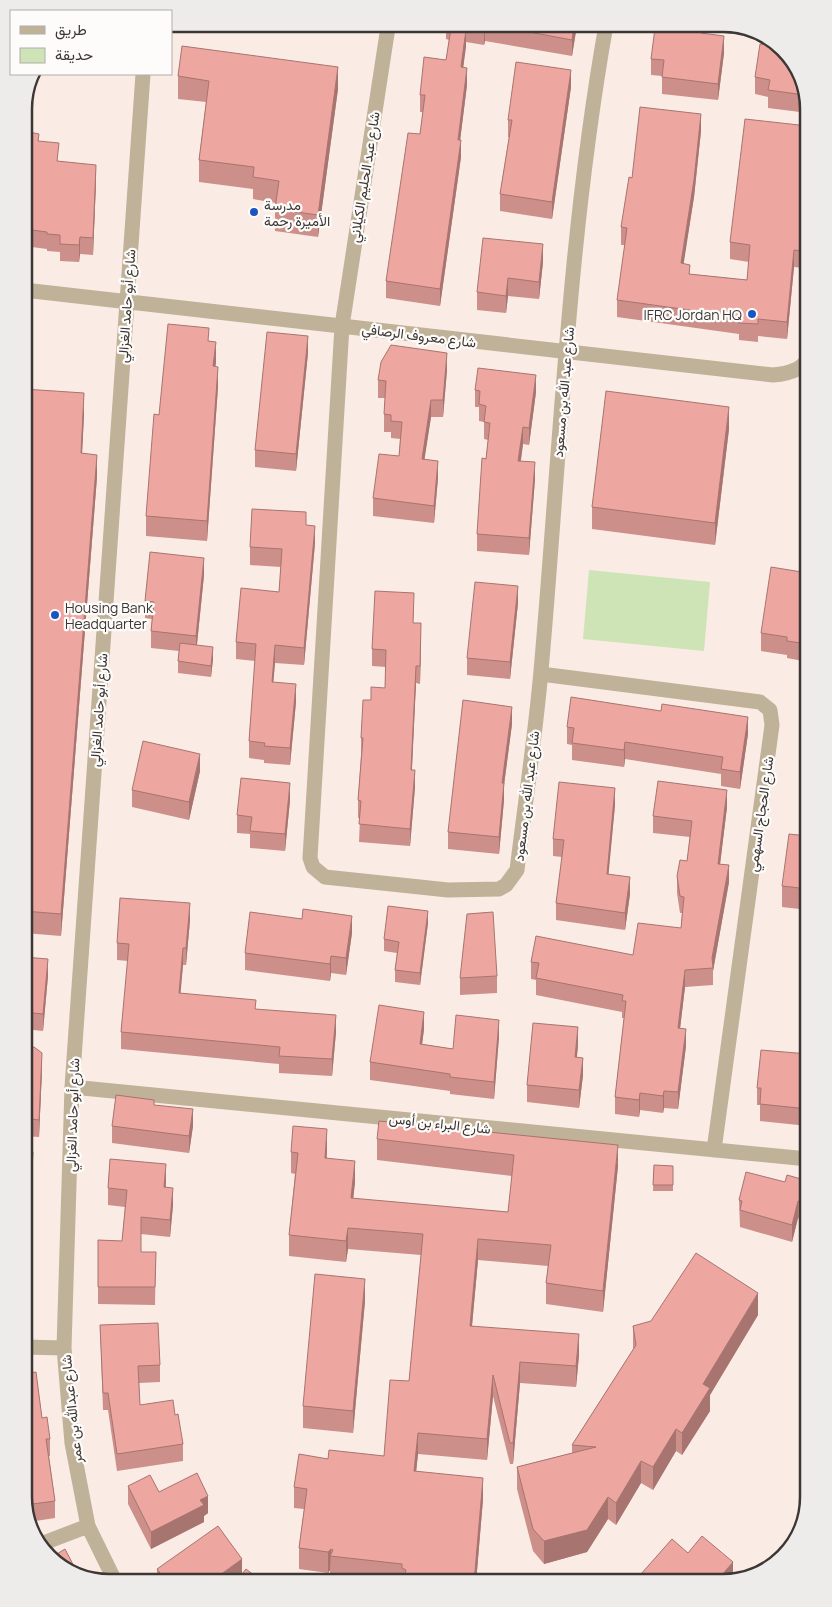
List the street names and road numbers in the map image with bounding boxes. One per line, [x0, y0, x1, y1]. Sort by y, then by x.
street label: شارع عبد الحليم الكيلاني [344, 110, 387, 244]
street label: شارع أبو حامد الغزالي [113, 248, 142, 364]
street label: شارع معروف الرصافي [360, 319, 477, 354]
street label: شارع عبد الله بن مسعود [548, 326, 580, 458]
street label: شارع أبو حامد الغزالي [85, 652, 114, 768]
street label: شارع عبد الله بن مسعود [509, 730, 545, 862]
street label: شارع الحجاج السهمي [742, 755, 780, 873]
street label: شارع أبو حامد الغزالي [61, 1058, 86, 1173]
street label: شارع البراء بن أوس [388, 1108, 492, 1140]
street label: شارع عبدالله بن عمر [56, 1354, 88, 1465]

